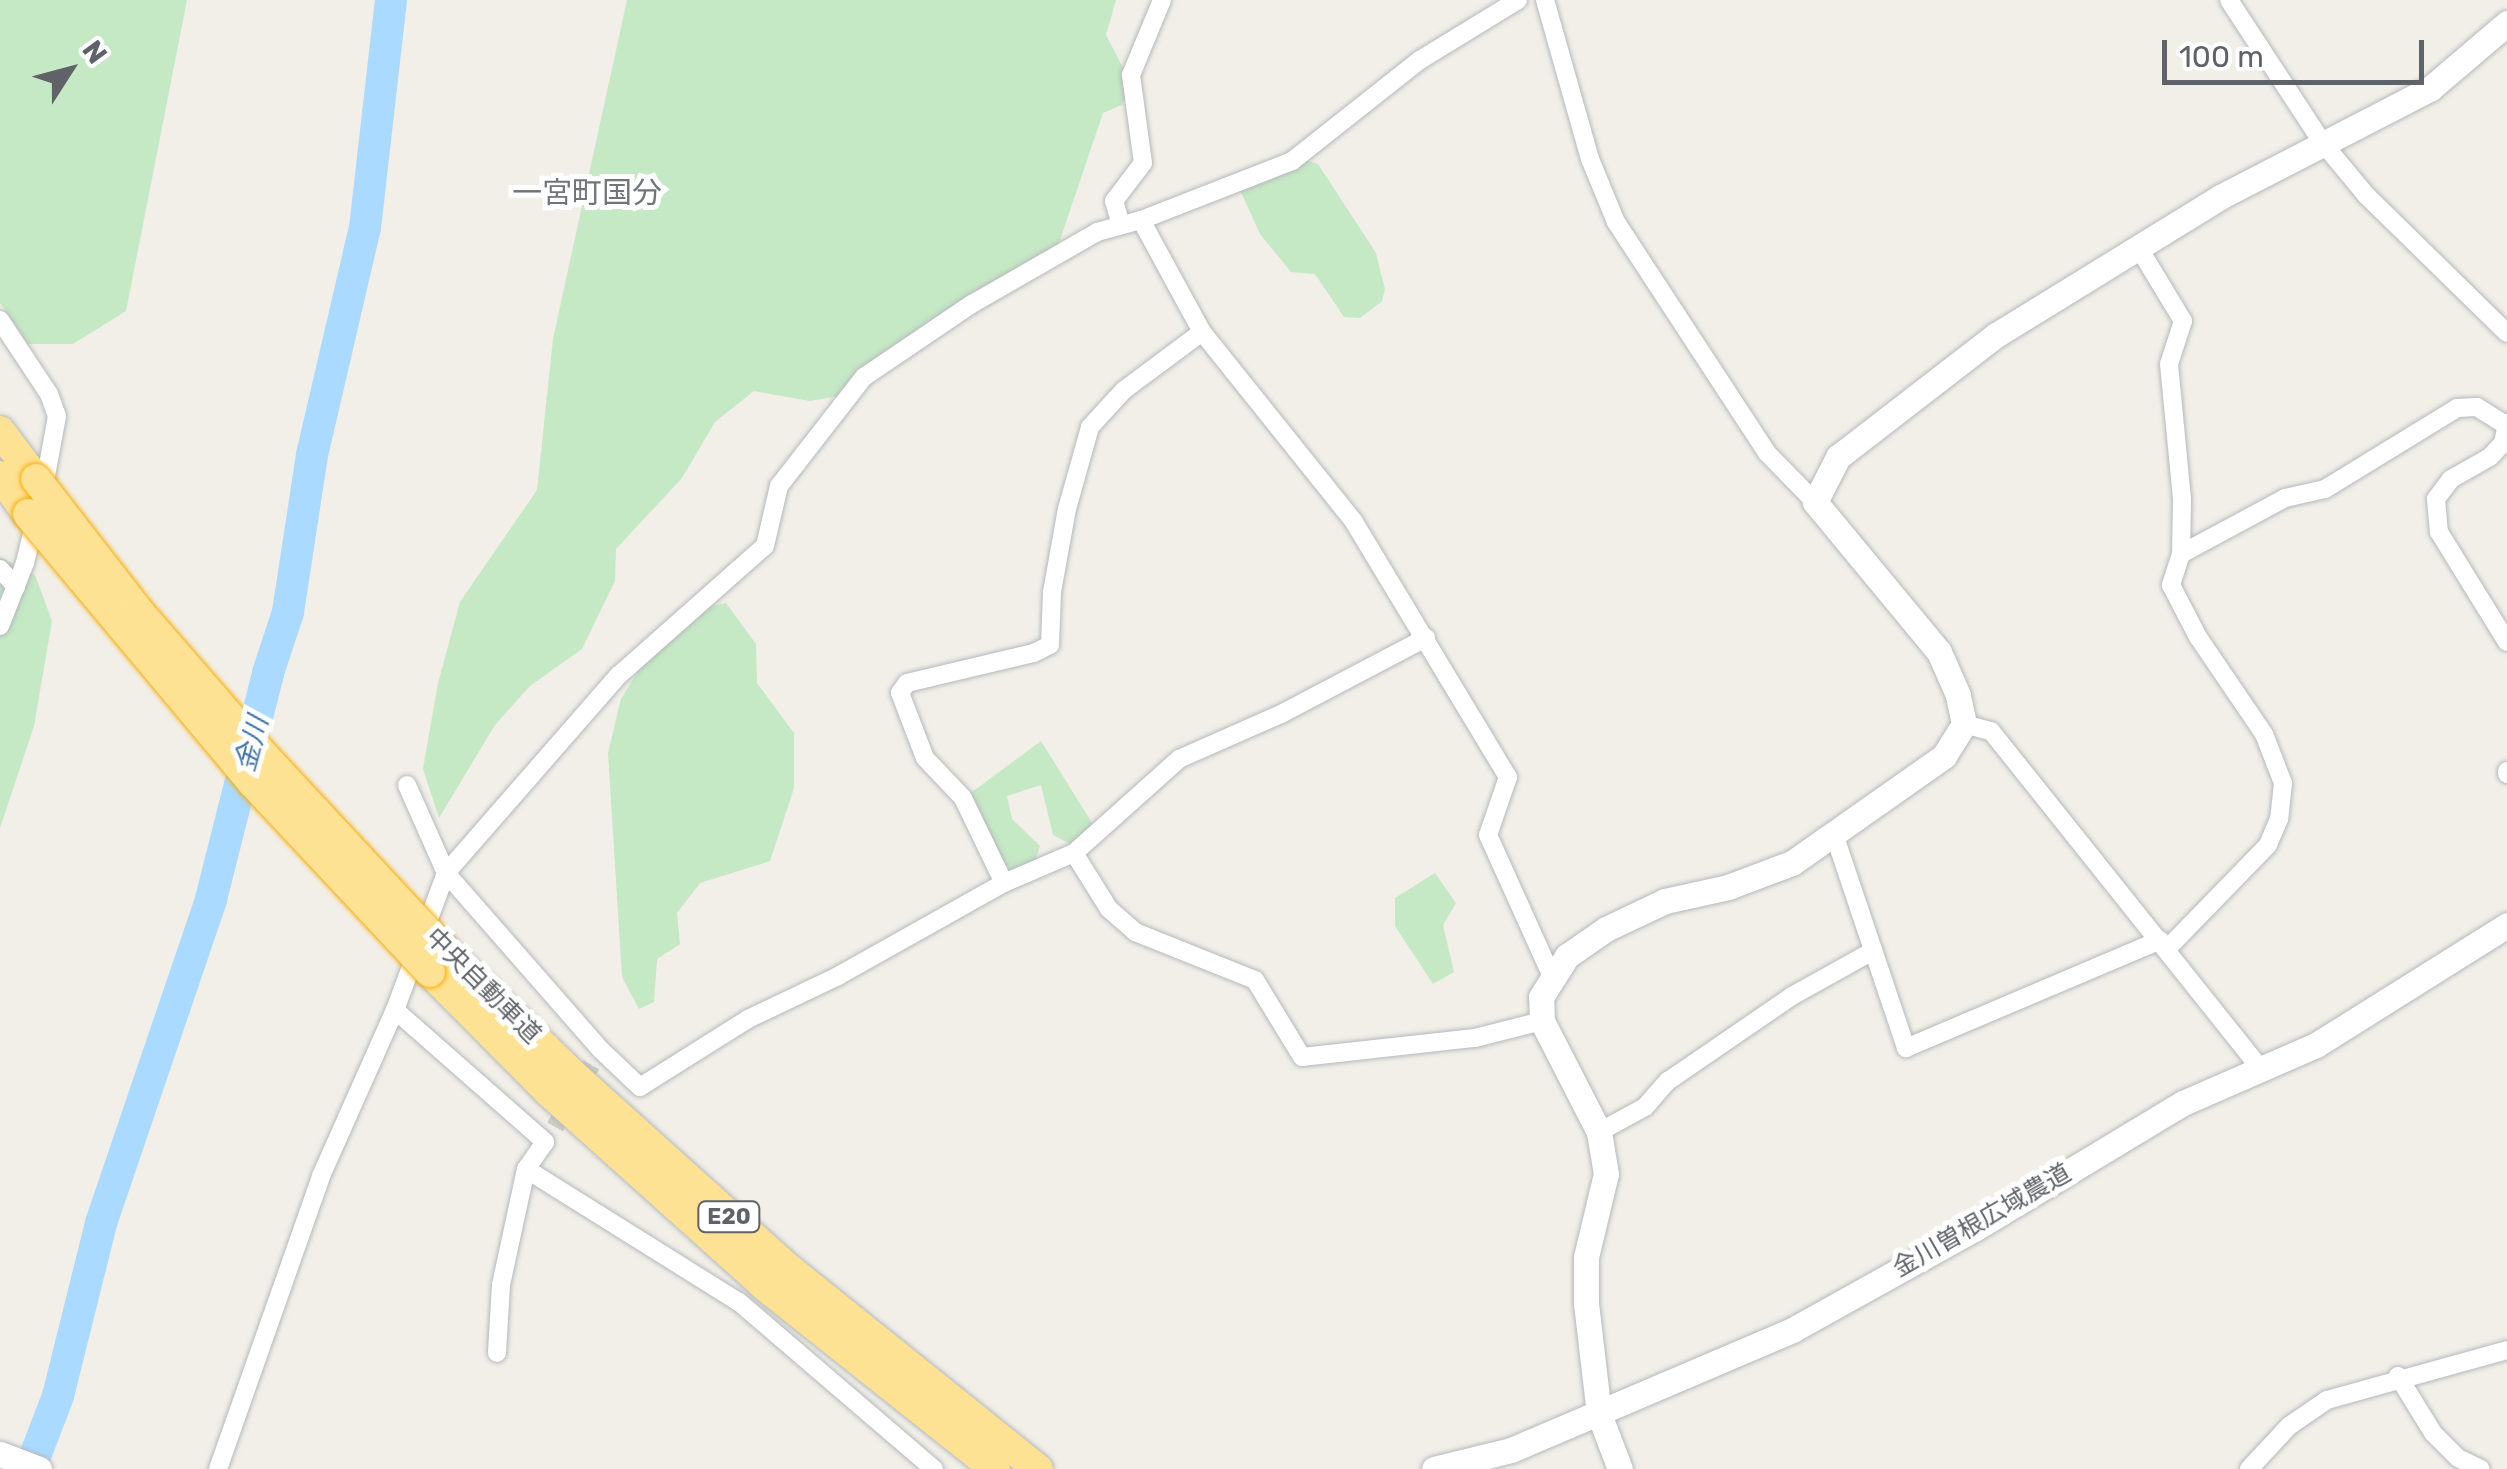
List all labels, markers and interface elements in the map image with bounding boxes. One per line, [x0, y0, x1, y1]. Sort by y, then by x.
north arrow [20, 20, 120, 120]
scale bar [2167, 20, 2430, 82]
text: N [75, 34, 114, 70]
text: 100 m [2179, 39, 2264, 75]
district label: 一宮町国分 [512, 175, 662, 211]
water label: 金川 [229, 713, 275, 775]
street label: 中央自動車道 [419, 922, 547, 1050]
street label: 金川曽根広域農道 [1888, 1158, 2076, 1284]
road number: E20 [696, 1200, 762, 1234]

